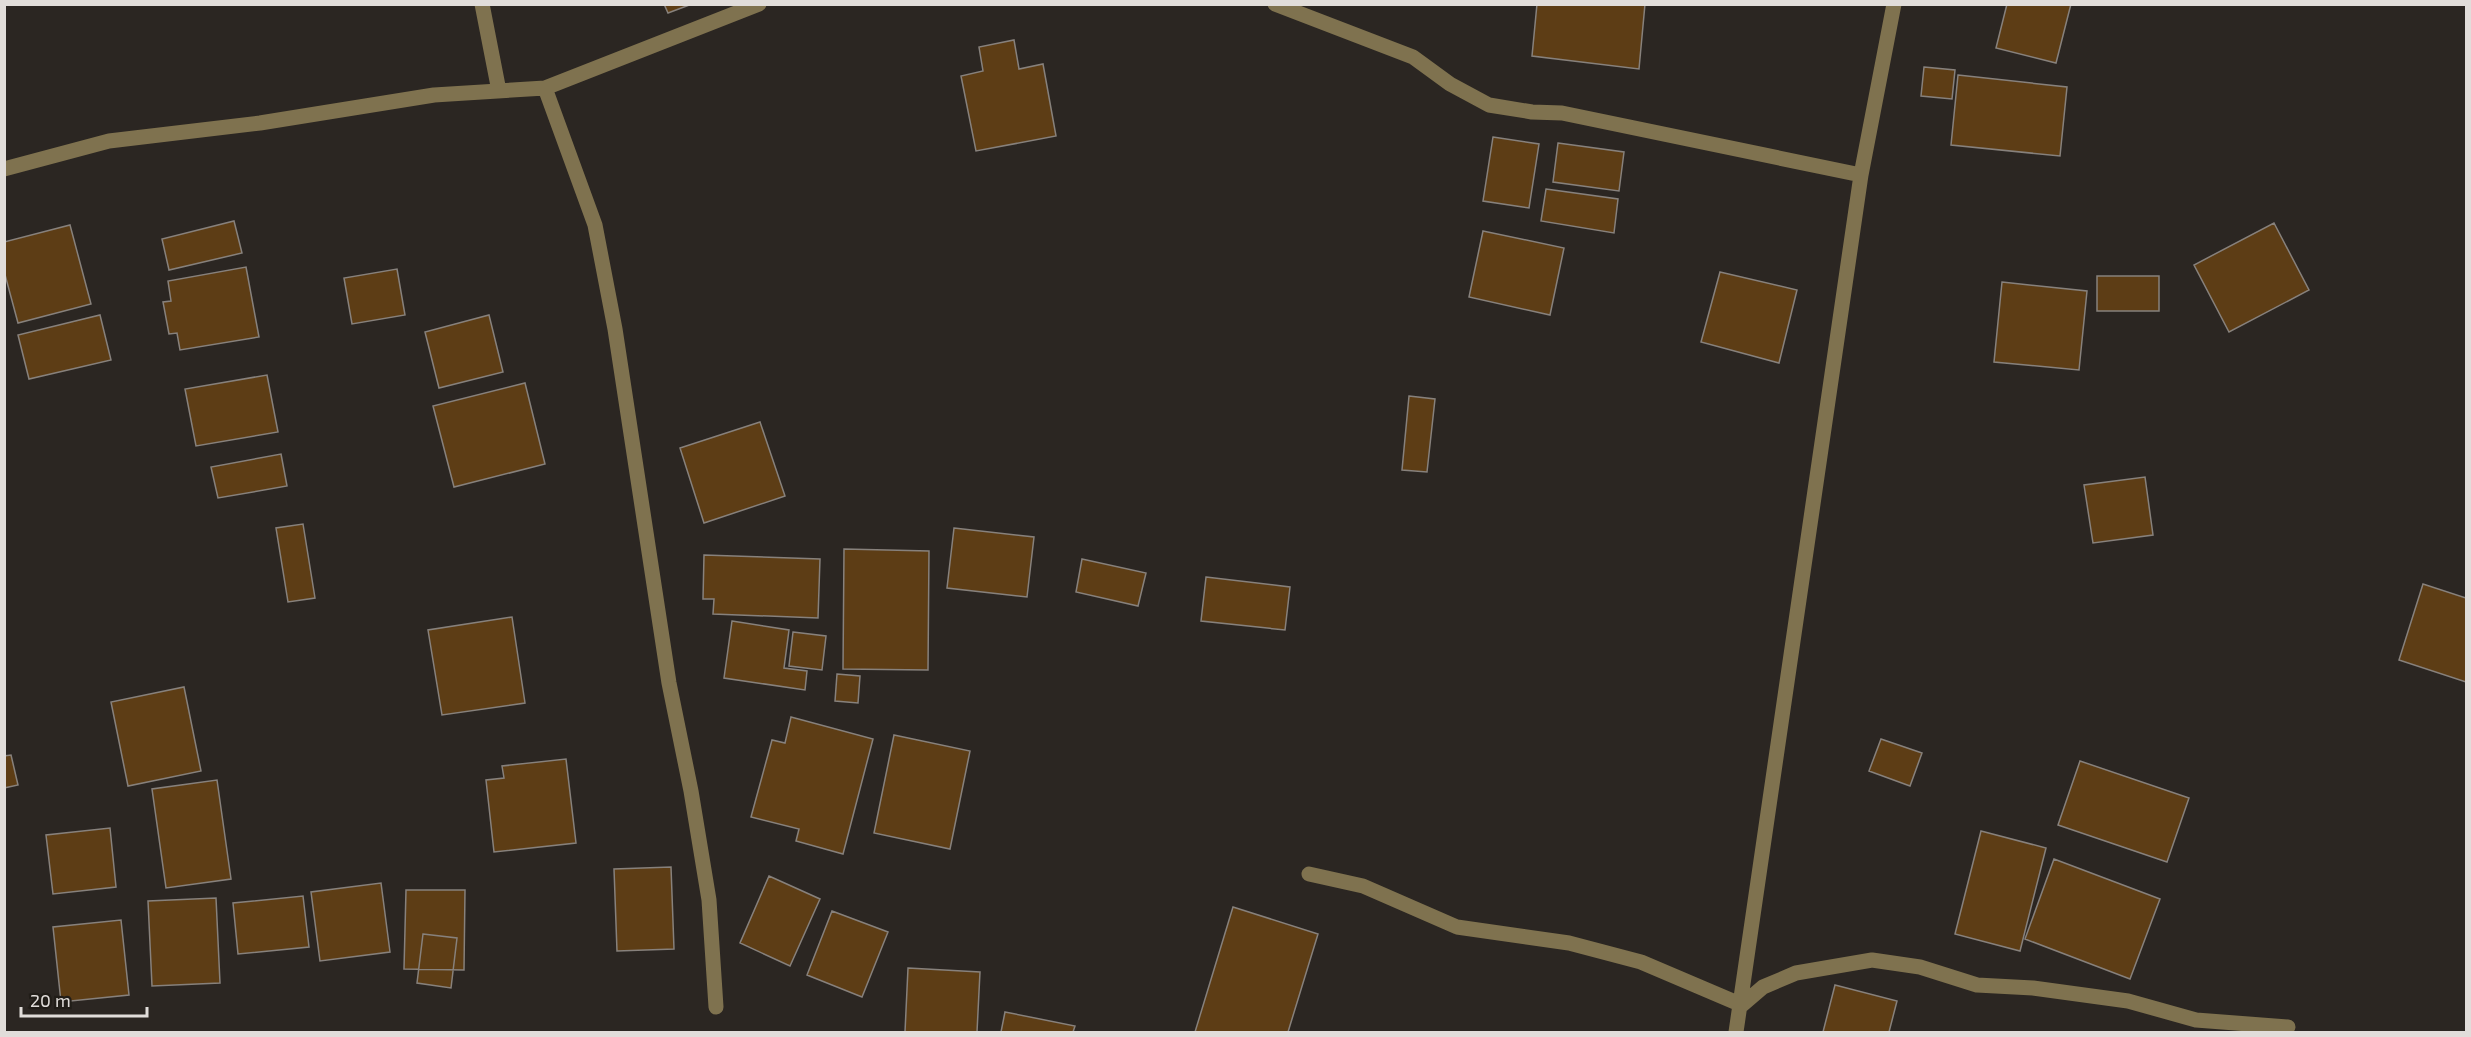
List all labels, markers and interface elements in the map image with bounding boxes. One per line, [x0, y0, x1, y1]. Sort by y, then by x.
scale bar [21, 980, 147, 1018]
text: 20 m [30, 989, 71, 1011]

